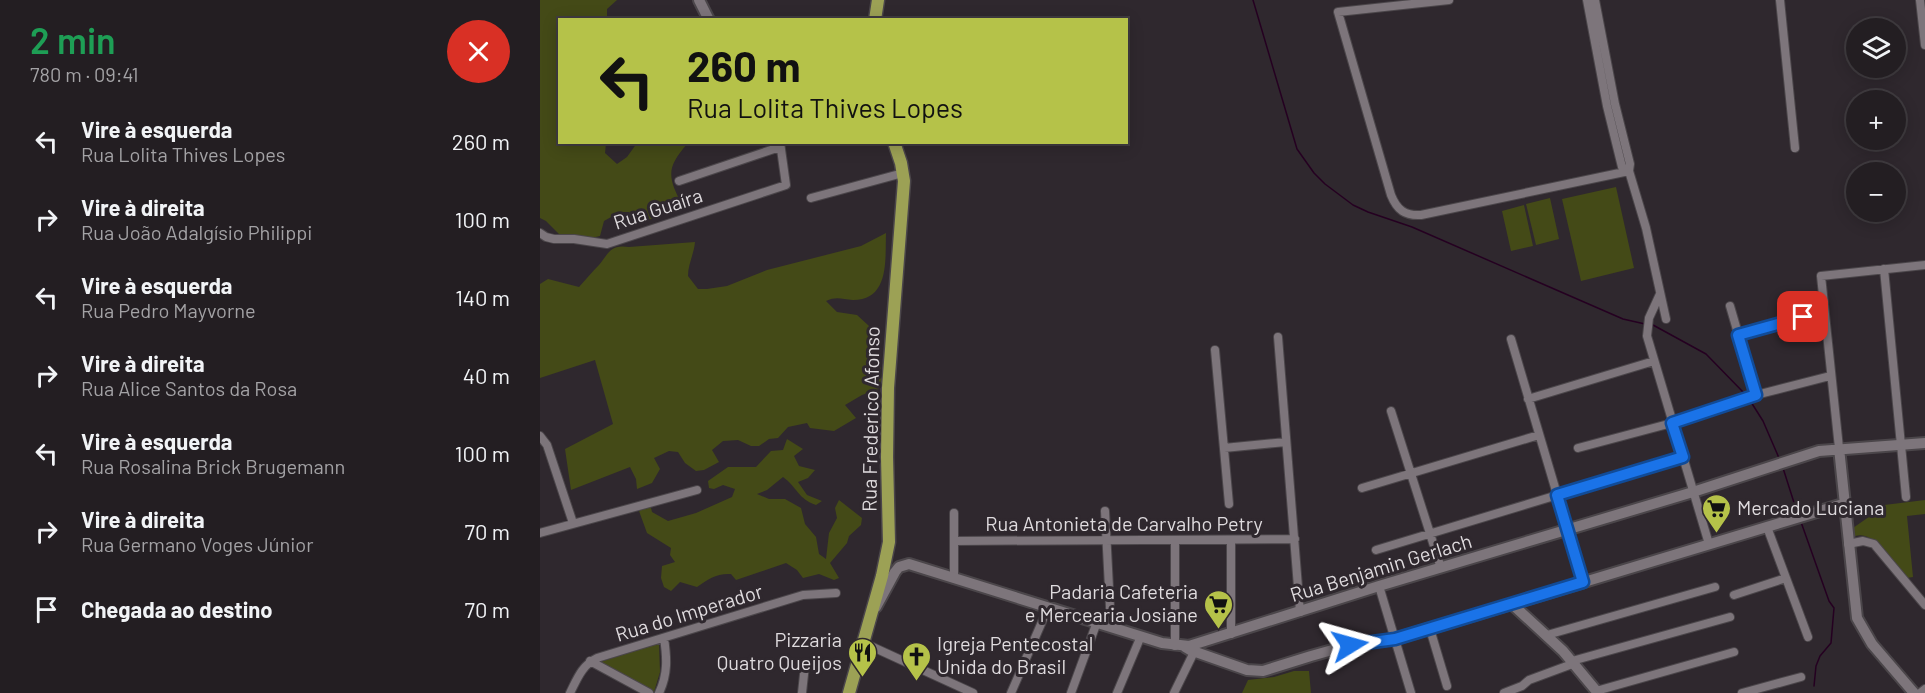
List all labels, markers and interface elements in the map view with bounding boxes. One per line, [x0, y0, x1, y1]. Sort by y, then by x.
text: 2 min [30, 18, 116, 61]
map controls [1846, 18, 1906, 222]
button: layers [1846, 18, 1906, 78]
button: close [447, 20, 510, 83]
text: 260 m [687, 40, 800, 90]
icon: left [588, 42, 666, 120]
text: 780 m · 09:41 [30, 62, 139, 86]
button: + [1846, 90, 1906, 150]
text: Rua Lolita Thives Lopes [687, 91, 963, 123]
text: Vire à esquerda [81, 116, 232, 142]
icon: left [30, 125, 63, 158]
text: 260 m [452, 128, 510, 154]
text: Rua Lolita Thives Lopes [81, 142, 285, 166]
button: − [1846, 162, 1906, 222]
street label: Rua Guaíra [610, 182, 705, 234]
text: Vire à direita [81, 194, 205, 220]
icon: right [30, 203, 63, 236]
text: 100 m [455, 206, 510, 232]
text: Rua João Adalgísio Philippi [81, 220, 312, 244]
text: Vire à esquerda [81, 272, 232, 298]
icon: left [30, 281, 63, 314]
text: 140 m [455, 284, 510, 310]
pin [1777, 291, 1828, 342]
text: Rua Pedro Mayvorne [81, 298, 256, 322]
icon: arrive [1786, 300, 1819, 333]
street label: Rua Frederico Afonso [856, 326, 884, 512]
text: Vire à direita [81, 350, 205, 376]
icon: right [30, 359, 63, 392]
text: 40 m [463, 362, 510, 388]
text: Rua Alice Santos da Rosa [81, 376, 297, 400]
text: Vire à esquerda [81, 428, 232, 454]
icon: left [30, 437, 63, 470]
text: 100 m [455, 440, 510, 466]
text: Rua Rosalina Brick Brugemann [81, 454, 345, 478]
supermarket icon: Mercado Luciana [1700, 492, 1732, 534]
place label: Mercado Luciana [1737, 495, 1884, 519]
text: Vire à direita [81, 506, 205, 532]
street label: Rua Antonieta de Carvalho Petry [985, 511, 1263, 535]
icon: right [30, 515, 63, 548]
text: 70 m [465, 518, 510, 544]
street label: Rua Benjamin Gerlach [1287, 528, 1475, 606]
text: Rua Germano Voges Júnior [81, 532, 314, 556]
street label: Rua do Imperador [612, 578, 765, 646]
place label: Padaria Cafeteria e Mercearia Josiane [1025, 579, 1198, 626]
supermarket icon: Padaria Cafeteria e Mercearia Josiane [1203, 588, 1235, 630]
icon: arrive [30, 593, 63, 626]
text: Chegada ao destino [81, 596, 272, 622]
text: 70 m [465, 596, 510, 622]
position arrow [1318, 613, 1382, 677]
place label: Pizzaria Quatro Queijos [717, 627, 842, 674]
place label: Igreja Pentecostal Unida do Brasil [937, 631, 1093, 678]
restaurant icon: Pizzaria Quatro Queijos [847, 636, 879, 678]
church icon: Igreja Pentecostal Unida do Brasil [900, 640, 932, 682]

